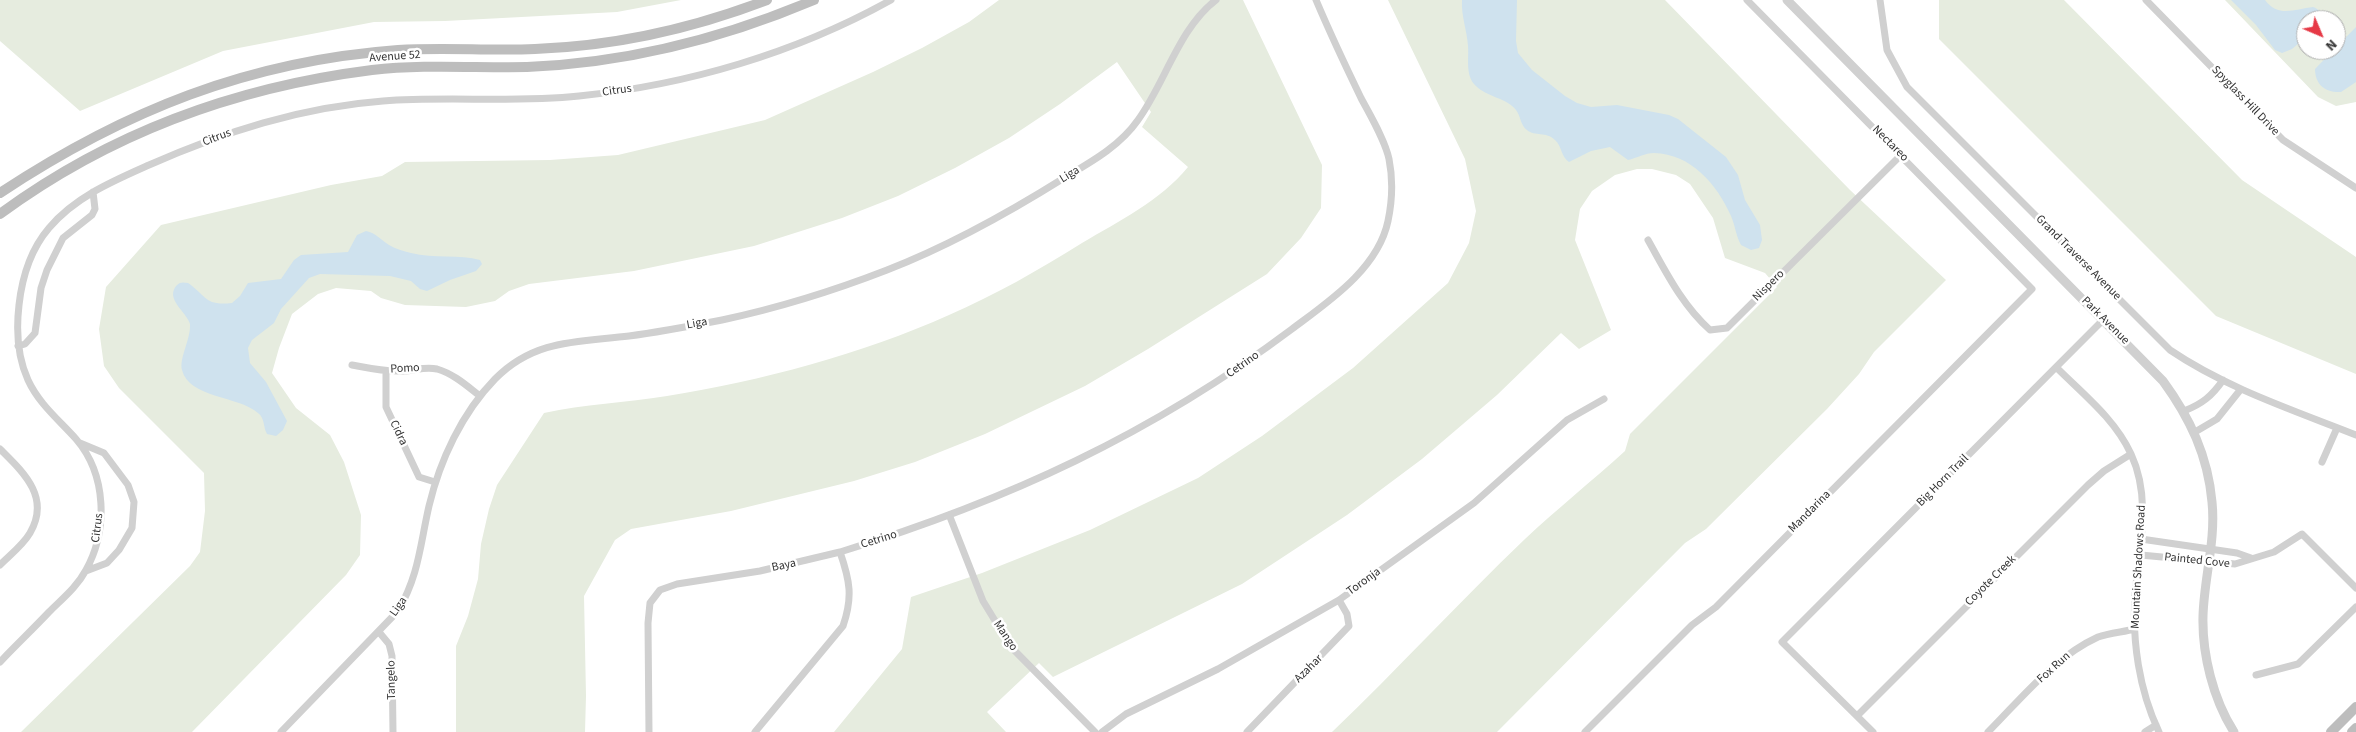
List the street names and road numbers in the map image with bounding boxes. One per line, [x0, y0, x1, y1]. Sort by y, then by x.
street label: Avenue 52 [369, 48, 421, 66]
street label: Spyglass Hill Drive [2208, 63, 2282, 139]
street label: Citrus [601, 82, 633, 100]
street label: Nectareo [1869, 123, 1911, 165]
street label: Citrus [201, 126, 233, 150]
street label: Liga [1057, 163, 1083, 187]
street label: Grand Traverse Avenue [2032, 212, 2124, 304]
street label: Nispero [1750, 267, 1788, 305]
street label: Park Avenue [2078, 294, 2132, 348]
street label: Liga [686, 315, 708, 333]
street label: Cetrino [1224, 349, 1262, 381]
street label: Pomo [390, 361, 420, 377]
street label: Cidra [386, 418, 410, 448]
street label: Big Horn Trail [1914, 452, 1972, 510]
street label: Mandarina [1786, 488, 1834, 536]
street label: Mountain Shadows Road [2129, 505, 2149, 629]
street label: Citrus [89, 512, 107, 544]
street label: Cetrino [859, 528, 899, 552]
street label: Painted Cove [2164, 550, 2230, 572]
street label: Coyote Creek [1963, 553, 2019, 609]
street label: Baya [771, 556, 797, 576]
street label: Toronja [1344, 565, 1384, 599]
street label: Liga [387, 594, 411, 620]
street label: Mango [990, 618, 1020, 654]
street label: Fox Run [2034, 649, 2074, 687]
street label: Azahar [1292, 652, 1326, 686]
street label: Tangelo [384, 660, 400, 700]

